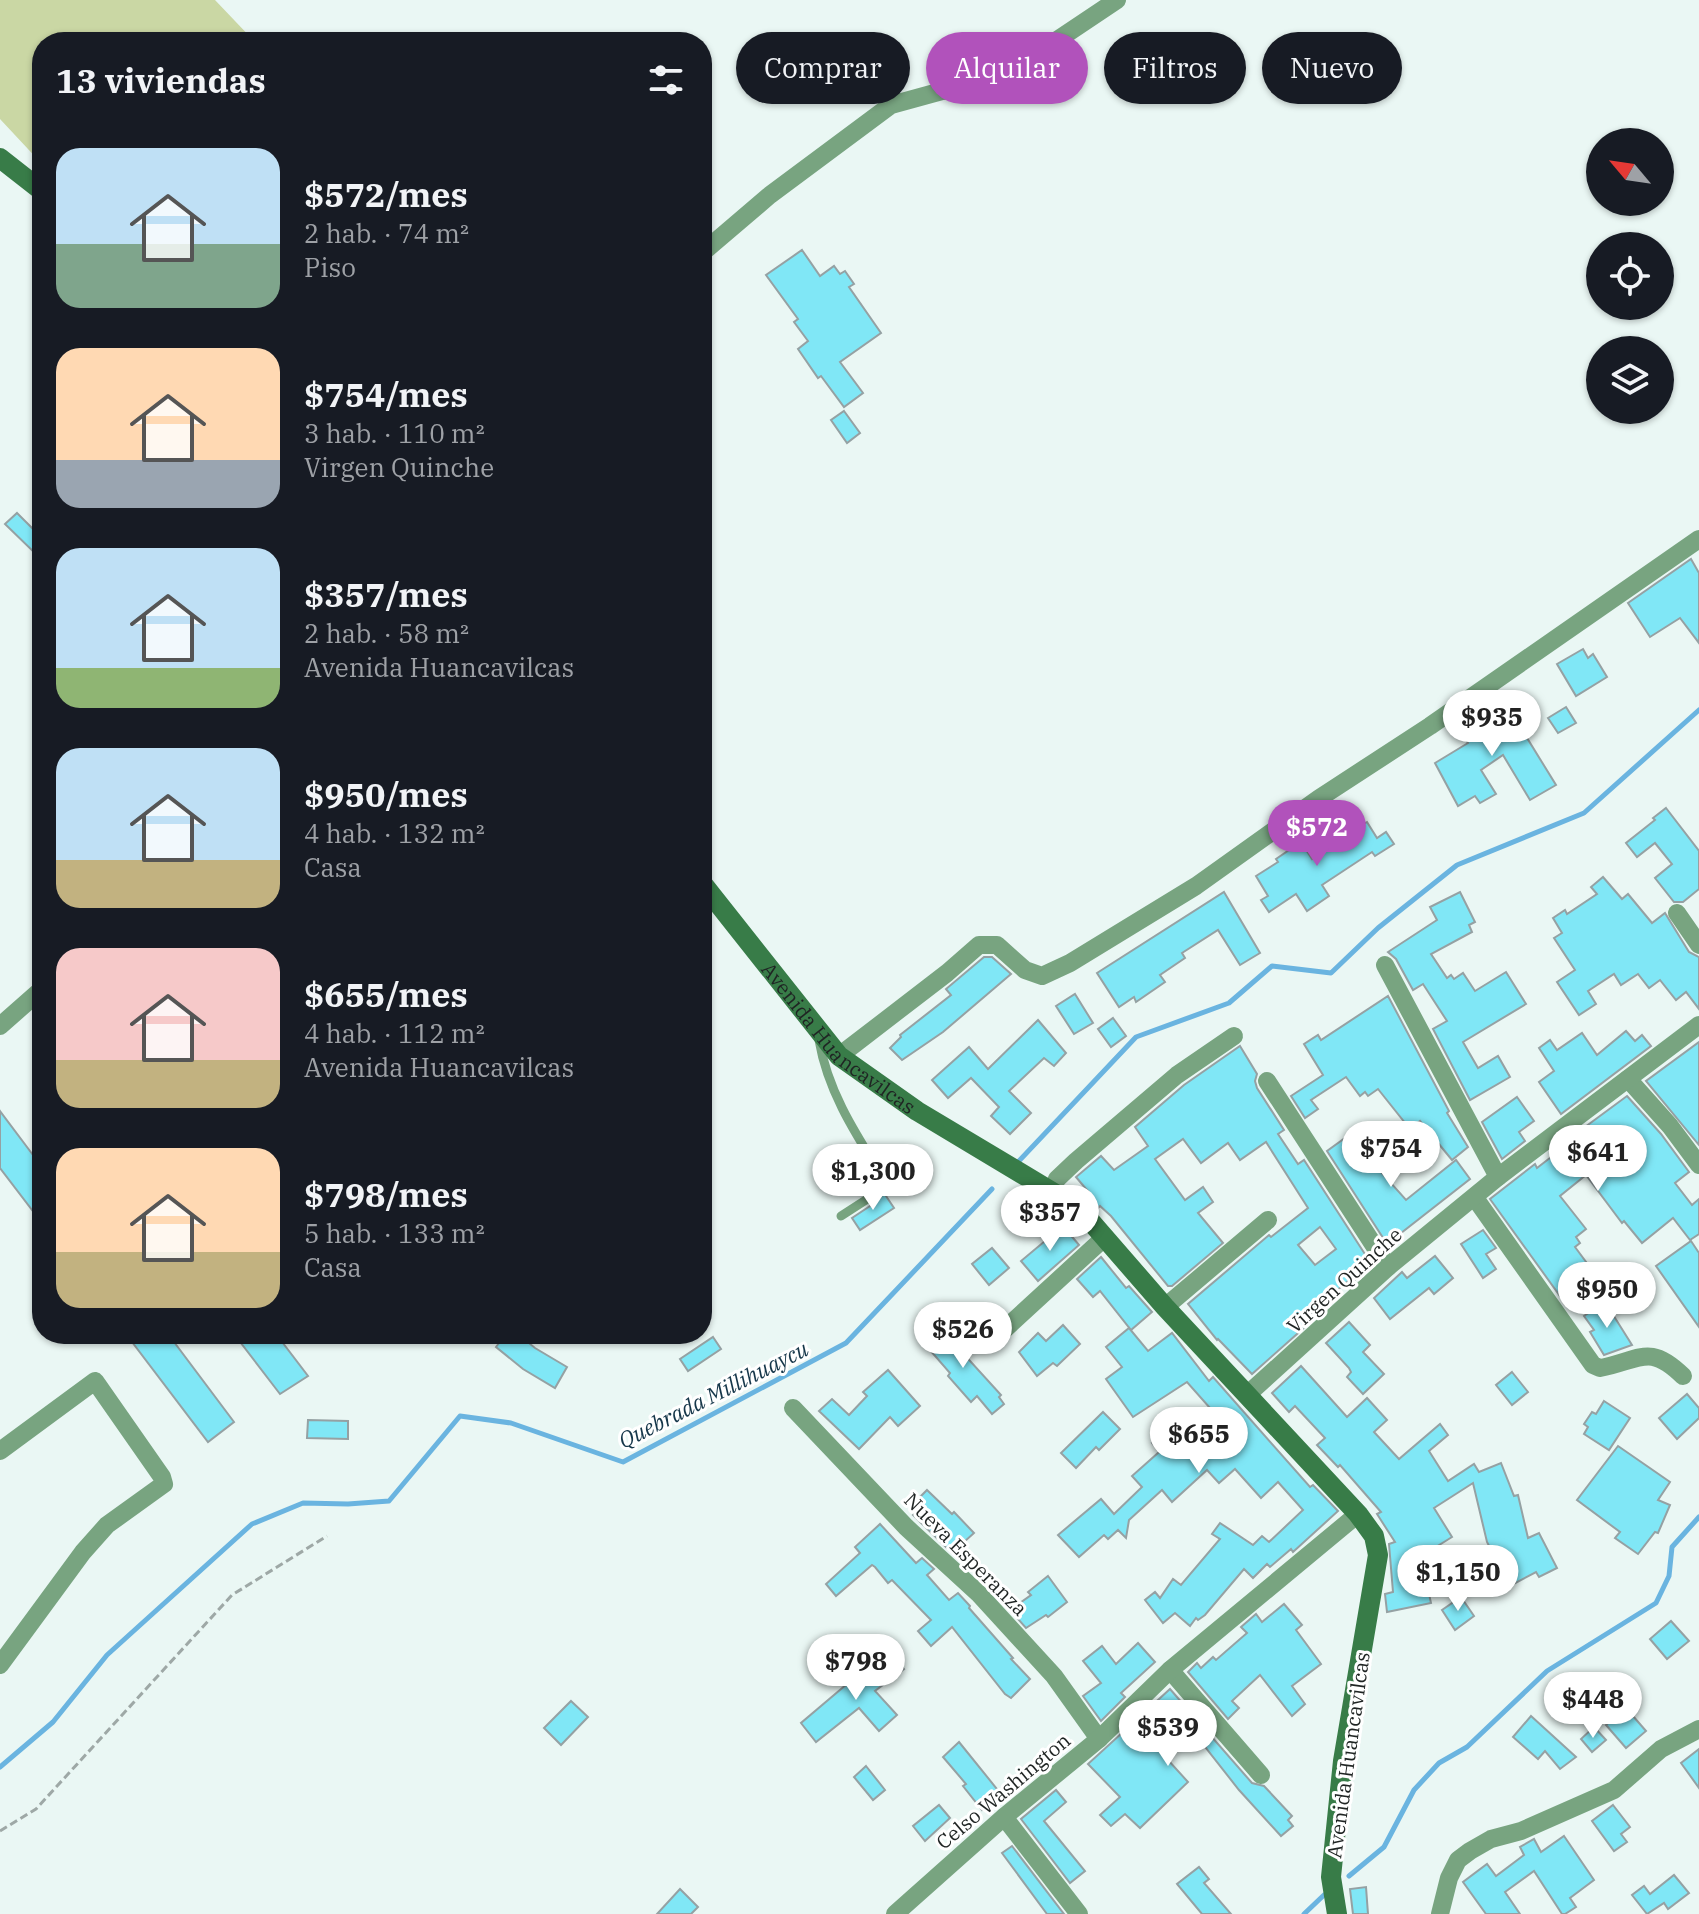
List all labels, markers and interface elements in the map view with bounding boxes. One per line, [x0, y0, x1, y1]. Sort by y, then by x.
chip: Comprar [736, 32, 910, 104]
chip: Alquilar [926, 32, 1088, 104]
chip: Filtros [1104, 32, 1246, 104]
chip: Nuevo [1262, 32, 1402, 104]
text: 13 viviendas [56, 58, 266, 102]
icon: filters [644, 58, 688, 102]
north arrow [1586, 128, 1674, 216]
map controls [1586, 128, 1674, 424]
text: $572/mes [304, 172, 468, 216]
icon: home [120, 180, 216, 276]
text: 2 hab. · 74 m² [304, 216, 469, 250]
button: locate [1586, 232, 1674, 320]
text: Piso [304, 250, 356, 284]
button: layers [1586, 336, 1674, 424]
text: $754/mes [304, 372, 468, 416]
icon: home [120, 380, 216, 476]
text: 3 hab. · 110 m² [304, 416, 485, 450]
text: Virgen Quinche [304, 450, 494, 484]
text: $357/mes [304, 572, 468, 616]
icon: home [120, 580, 216, 676]
text: 2 hab. · 58 m² [304, 616, 469, 650]
text: Avenida Huancavilcas [304, 650, 574, 684]
pin: $935 [1445, 690, 1539, 758]
text: $935 [1461, 699, 1523, 733]
text: $950/mes [304, 772, 468, 816]
icon: home [120, 780, 216, 876]
pin: $572 [1270, 800, 1364, 868]
text: $572 [1286, 809, 1348, 843]
text: 4 hab. · 132 m² [304, 816, 485, 850]
text: Casa [304, 850, 362, 884]
street label: Avenida Huancavilcas [756, 956, 921, 1120]
text: $655/mes [304, 972, 468, 1016]
icon: home [120, 980, 216, 1076]
text: 4 hab. · 112 m² [304, 1016, 485, 1050]
text: Avenida Huancavilcas [304, 1050, 574, 1084]
pin: $754 [1344, 1121, 1438, 1189]
pin: $641 [1551, 1125, 1645, 1193]
text: $754 [1360, 1130, 1422, 1164]
text: $641 [1567, 1134, 1629, 1168]
pin: $1,300 [808, 1144, 938, 1212]
text: $1,300 [830, 1153, 916, 1187]
text: $798/mes [304, 1172, 468, 1216]
icon: home [120, 1180, 216, 1276]
pin: $357 [1003, 1185, 1097, 1253]
text: $357 [1019, 1194, 1081, 1228]
text: 5 hab. · 133 m² [304, 1216, 485, 1250]
street label: Virgen Quinche [1281, 1221, 1407, 1339]
text: Casa [304, 1250, 362, 1284]
pin: $950 [1560, 1262, 1654, 1330]
text: $950 [1576, 1271, 1638, 1305]
pin: $526 [916, 1302, 1010, 1370]
text: $526 [932, 1311, 994, 1345]
water label: Quebrada Millihuaycu [613, 1333, 813, 1454]
pin: $655 [1152, 1407, 1246, 1475]
text: $655 [1168, 1416, 1230, 1450]
street label: Nueva Esperanza [898, 1486, 1034, 1622]
pin: $1,150 [1393, 1545, 1523, 1613]
text: $1,150 [1415, 1554, 1501, 1588]
pin: $798 [809, 1634, 903, 1702]
text: $798 [825, 1643, 887, 1677]
street label: Avenida Huancavilcas [1320, 1650, 1376, 1860]
pin: $448 [1546, 1672, 1640, 1740]
text: $448 [1562, 1681, 1624, 1715]
pin: $539 [1121, 1700, 1215, 1768]
text: $539 [1137, 1709, 1199, 1743]
street label: Celso Washington [930, 1727, 1076, 1855]

